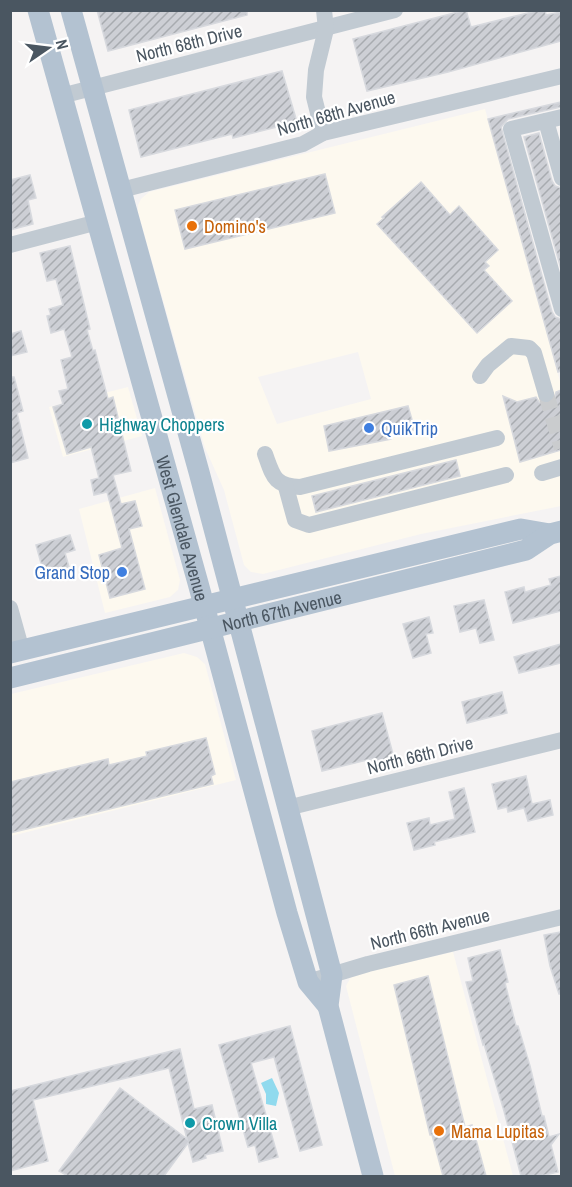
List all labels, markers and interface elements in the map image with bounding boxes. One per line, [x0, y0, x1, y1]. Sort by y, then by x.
north arrow [18, 18, 78, 78]
street label: North 68th Drive [133, 18, 245, 68]
text: N [51, 37, 74, 52]
street label: North 68th Avenue [274, 84, 398, 142]
place label: Domino's [204, 214, 266, 239]
marker: Domino's [185, 219, 199, 233]
place label: Highway Choppers [99, 412, 225, 437]
place label: QuikTrip [381, 416, 438, 441]
marker: Highway Choppers [80, 417, 94, 431]
marker: QuikTrip [362, 421, 376, 435]
street label: West Glendale Avenue [151, 453, 215, 604]
place label: Grand Stop [35, 560, 110, 585]
marker: Grand Stop [115, 565, 129, 579]
street label: North 67th Avenue [219, 584, 344, 637]
street label: North 66th Drive [364, 730, 476, 780]
street label: North 66th Avenue [368, 902, 492, 956]
place label: Crown Villa [202, 1111, 277, 1136]
marker: Crown Villa [183, 1116, 197, 1130]
place label: Mama Lupitas [451, 1119, 545, 1144]
marker: Mama Lupitas [432, 1124, 446, 1138]

